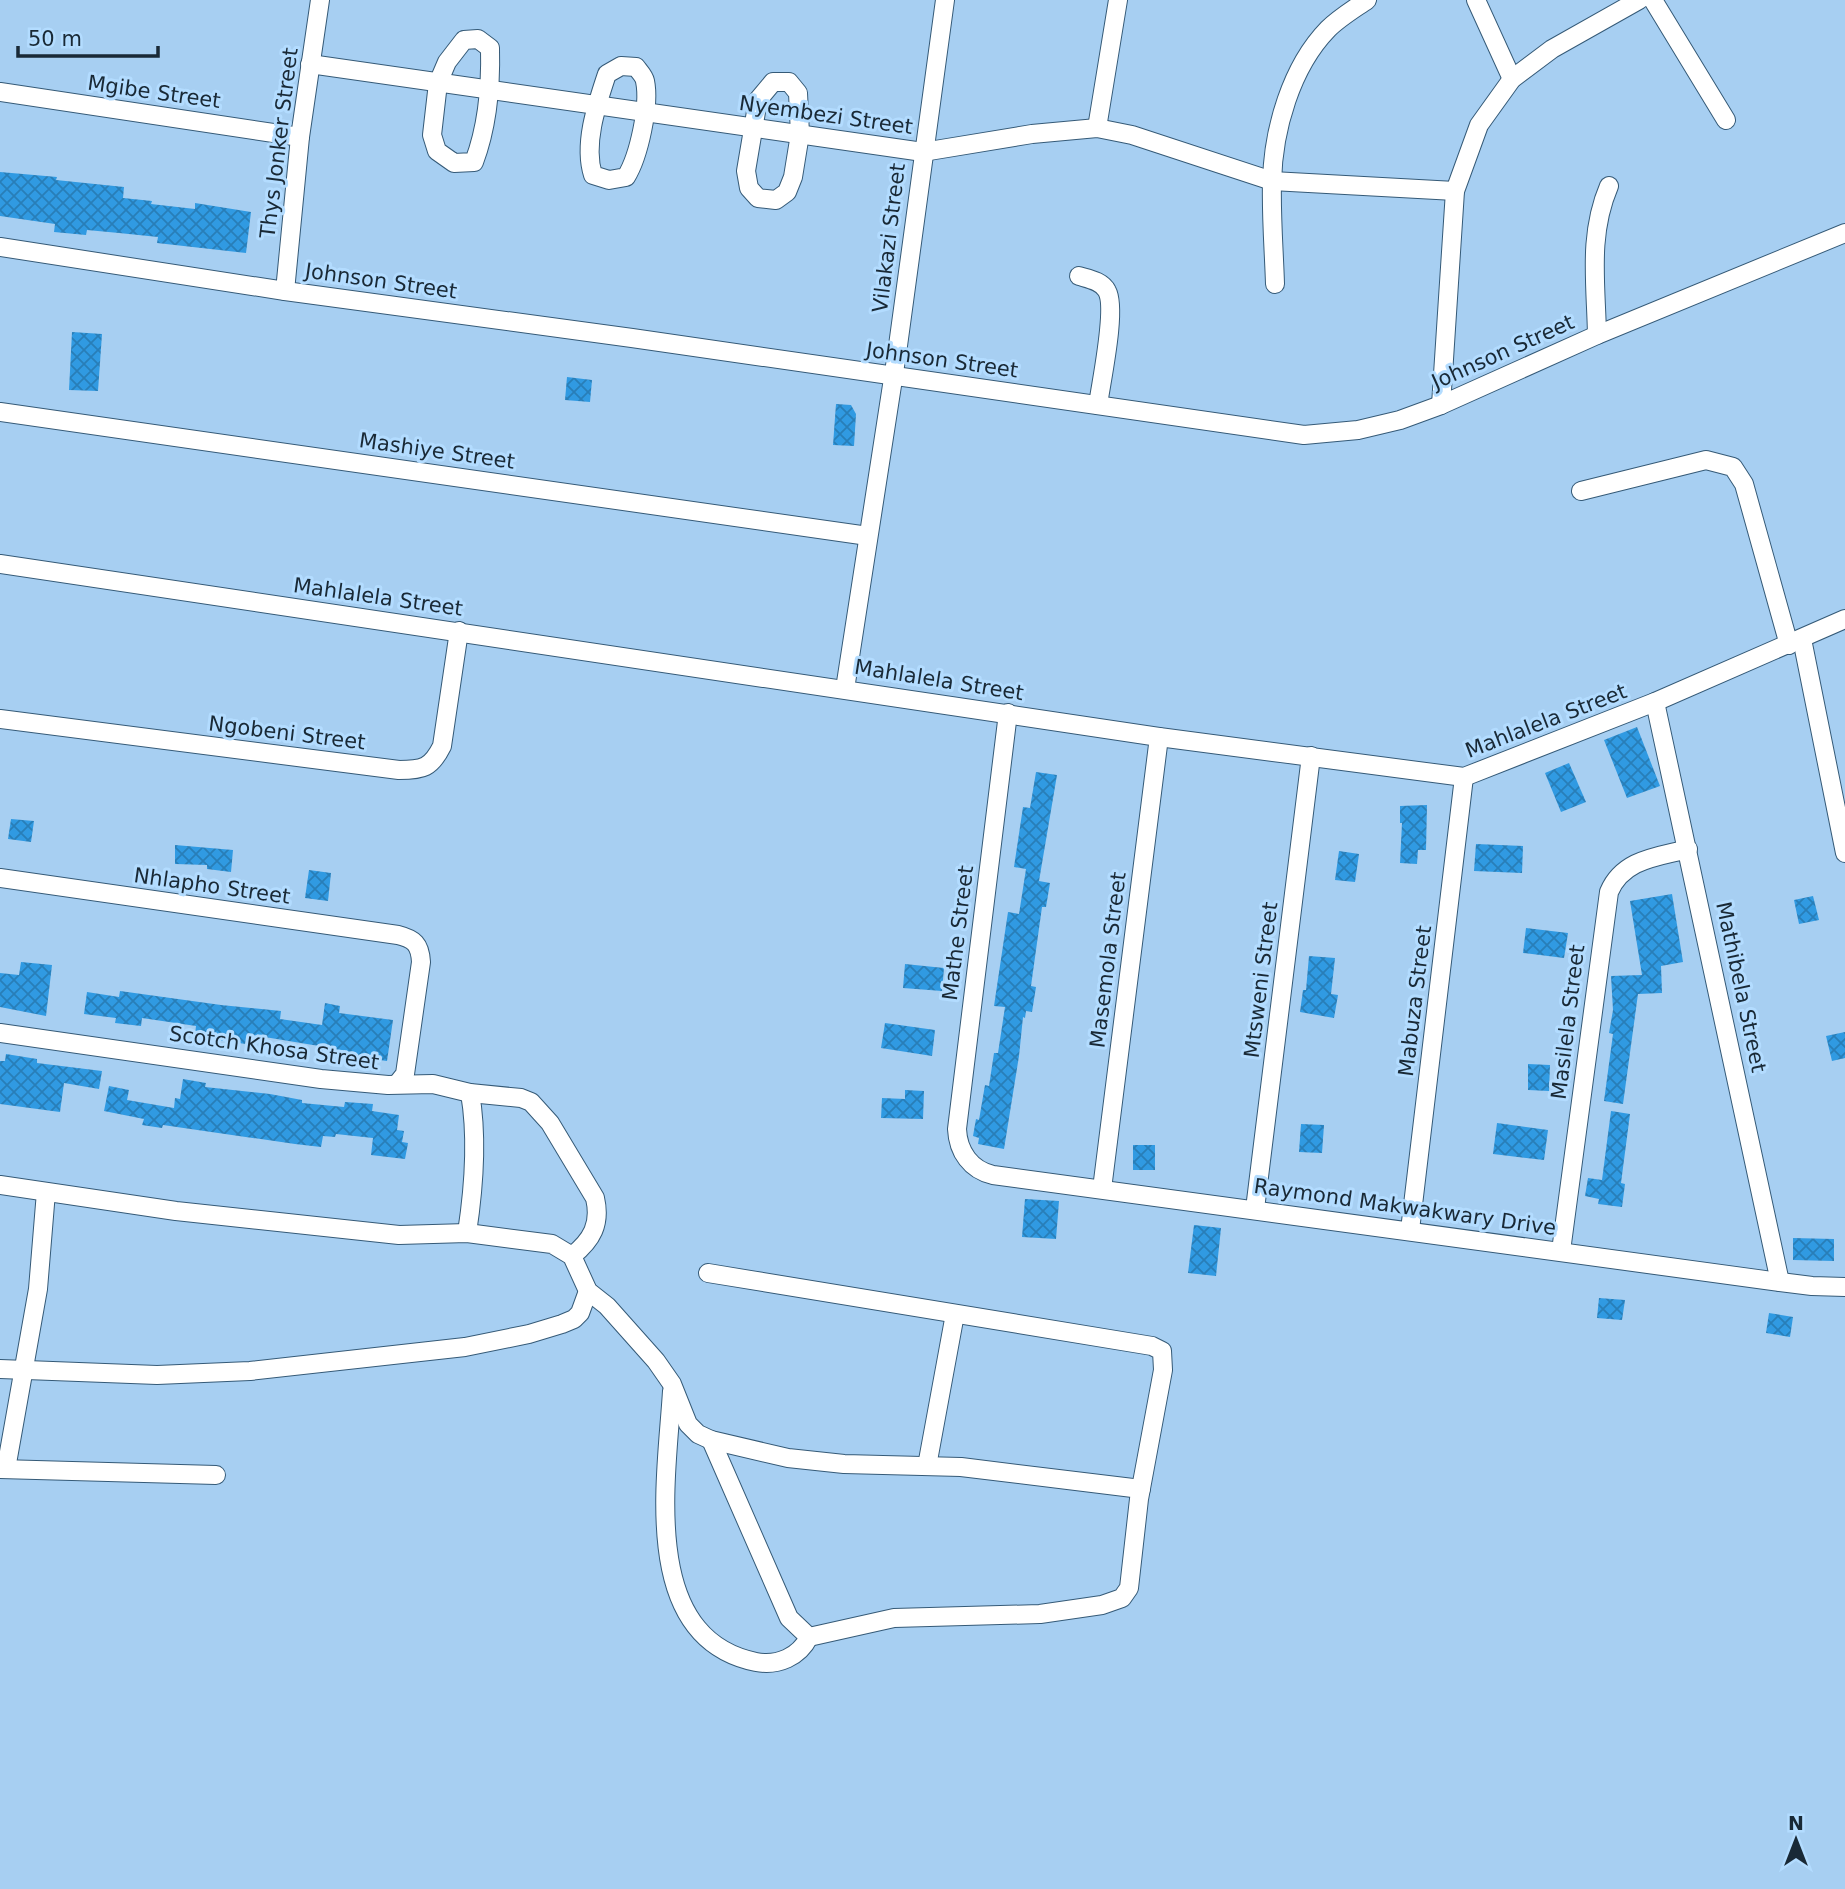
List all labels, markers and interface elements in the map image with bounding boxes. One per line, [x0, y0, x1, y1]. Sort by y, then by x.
scale bar [18, 14, 158, 58]
text: 50 m [28, 27, 82, 51]
street label: Thys Jonker Street [255, 46, 303, 241]
street label: Mgibe Street [86, 71, 222, 113]
street label: Nyembezi Street [738, 91, 914, 139]
street label: Vilakazi Street [868, 162, 910, 314]
street label: Johnson Street [301, 258, 459, 304]
street label: Johnson Street [1426, 310, 1578, 395]
street label: Johnson Street [862, 337, 1020, 383]
street label: Mashiye Street [358, 428, 516, 474]
street label: Mahlalela Street [292, 573, 464, 621]
street label: Mahlalela Street [853, 655, 1025, 705]
street label: Mahlalela Street [1462, 679, 1630, 763]
street label: Ngobeni Street [207, 711, 367, 755]
street label: Nhlapho Street [132, 863, 292, 909]
street label: Mathe Street [938, 864, 978, 1002]
street label: Masemola Street [1085, 871, 1131, 1049]
street label: Mathibela Street [1711, 899, 1771, 1075]
street label: Mtsweni Street [1240, 901, 1282, 1059]
street label: Mabuza Street [1394, 924, 1436, 1078]
street label: Masilela Street [1547, 943, 1589, 1101]
street label: Scotch Khosa Street [168, 1021, 380, 1075]
street label: Raymond Makwakwary Drive [1252, 1174, 1558, 1240]
north arrow [1761, 1805, 1831, 1875]
text: N [1788, 1812, 1804, 1834]

